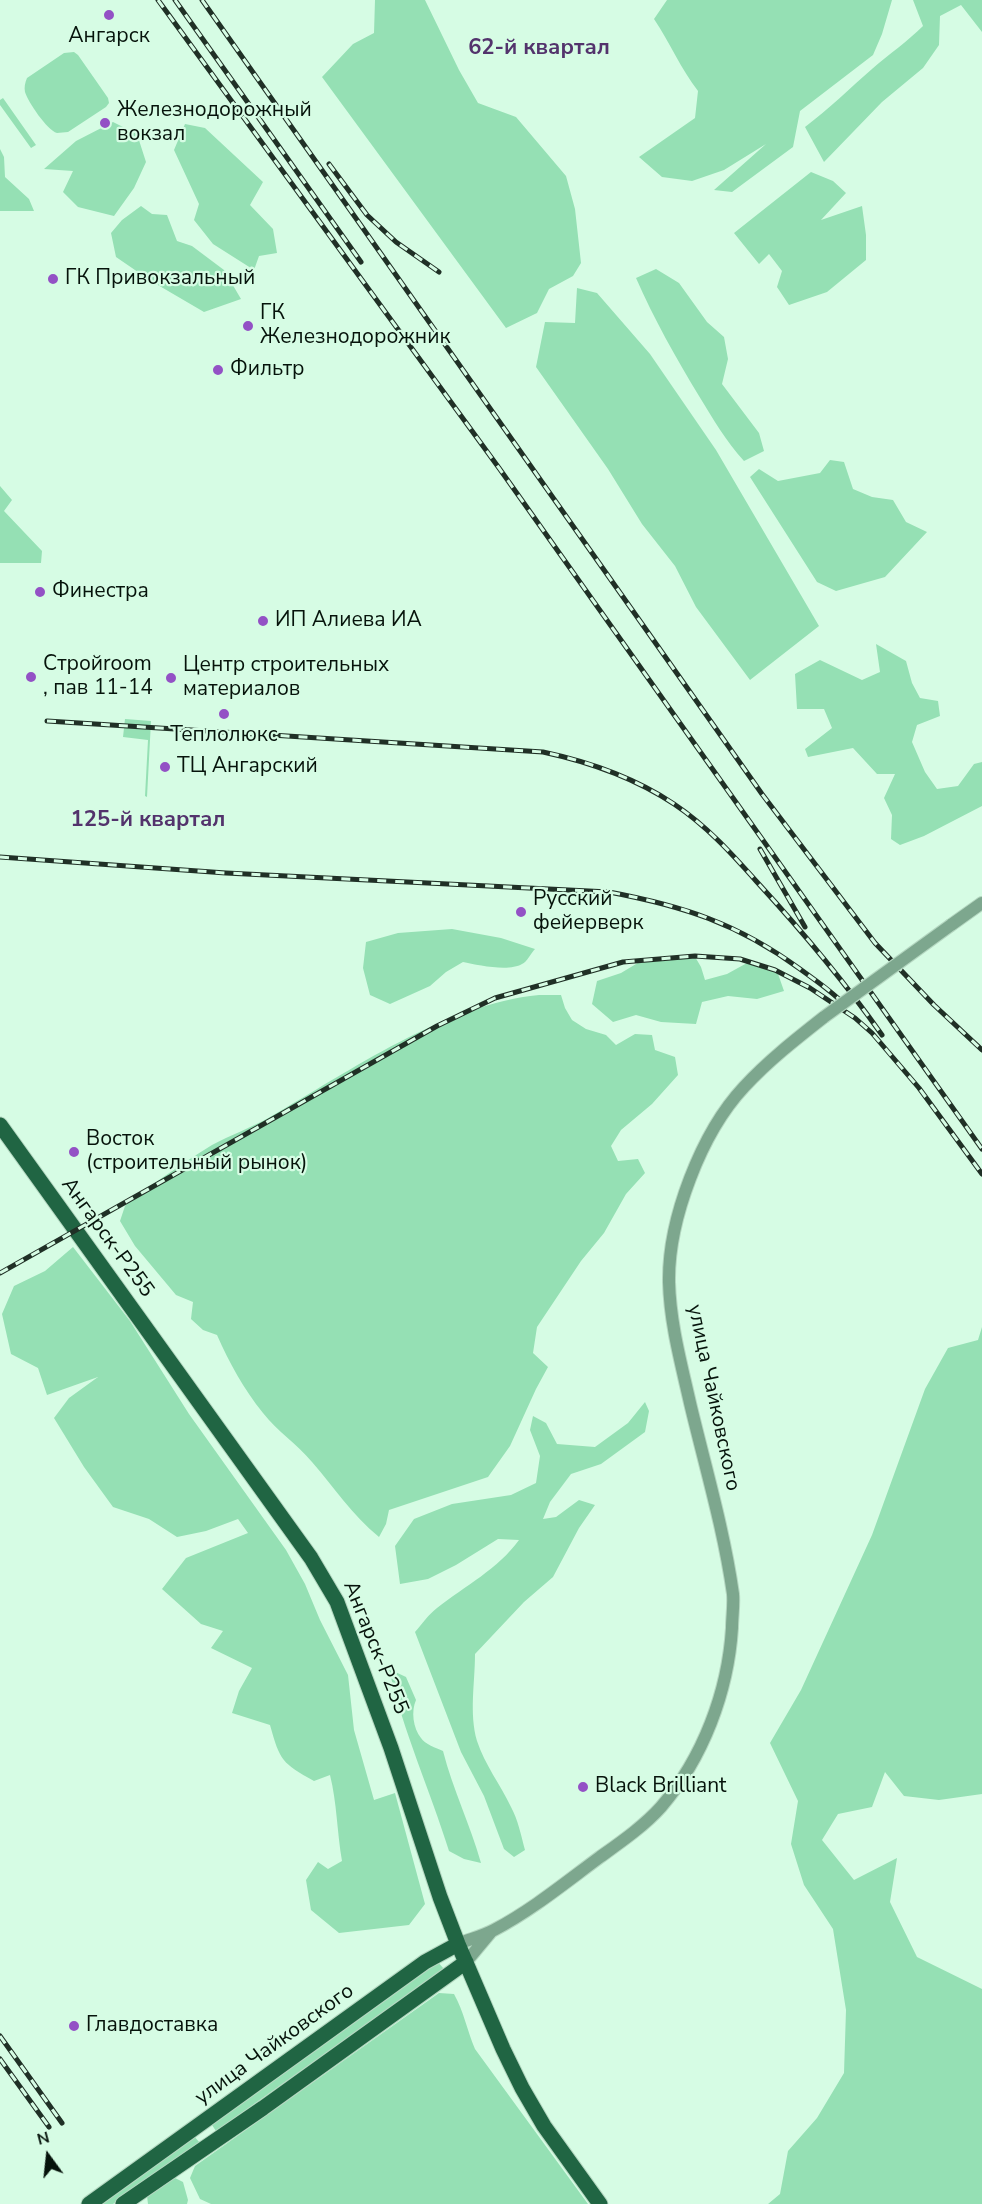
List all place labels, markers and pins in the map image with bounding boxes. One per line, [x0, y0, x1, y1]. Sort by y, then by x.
marker: Ангарск [102, 8, 116, 22]
place label: Ангарск [68, 24, 150, 50]
place label: Железнодорожный вокзал [117, 98, 312, 148]
marker: Железнодорожный вокзал [98, 116, 112, 130]
place label: ГК Привокзальный [65, 266, 255, 292]
marker: ГК Привокзальный [46, 272, 60, 286]
place label: ГК Железнодорожник [260, 301, 450, 351]
marker: ГК Железнодорожник [241, 319, 255, 333]
place label: Фильтр [230, 357, 305, 383]
marker: Фильтр [211, 363, 225, 377]
place label: Финестра [52, 579, 149, 605]
marker: Финестра [33, 585, 47, 599]
place label: ИП Алиева ИА [275, 608, 422, 634]
marker: ИП Алиева ИА [256, 614, 270, 628]
place label: Стройroom , пав 11-14 [43, 652, 153, 702]
place label: Центр строительных материалов [183, 653, 389, 703]
marker: Стройroom , пав 11-14 [24, 670, 38, 684]
marker: Центр строительных материалов [164, 671, 178, 685]
marker: Теплолюкс [217, 707, 231, 721]
place label: Теплолюкс [170, 723, 278, 749]
place label: ТЦ Ангарский [177, 754, 318, 780]
marker: ТЦ Ангарский [158, 760, 172, 774]
place label: Русский фейерверк [533, 887, 644, 937]
marker: Русский фейерверк [514, 905, 528, 919]
place label: Восток (строительный рынок) [86, 1127, 307, 1177]
marker: Восток (строительный рынок) [67, 1145, 81, 1159]
place label: Black Brilliant [595, 1774, 726, 1800]
marker: Black Brilliant [576, 1780, 590, 1794]
place label: Главдоставка [86, 2013, 218, 2039]
marker: Главдоставка [67, 2019, 81, 2033]

